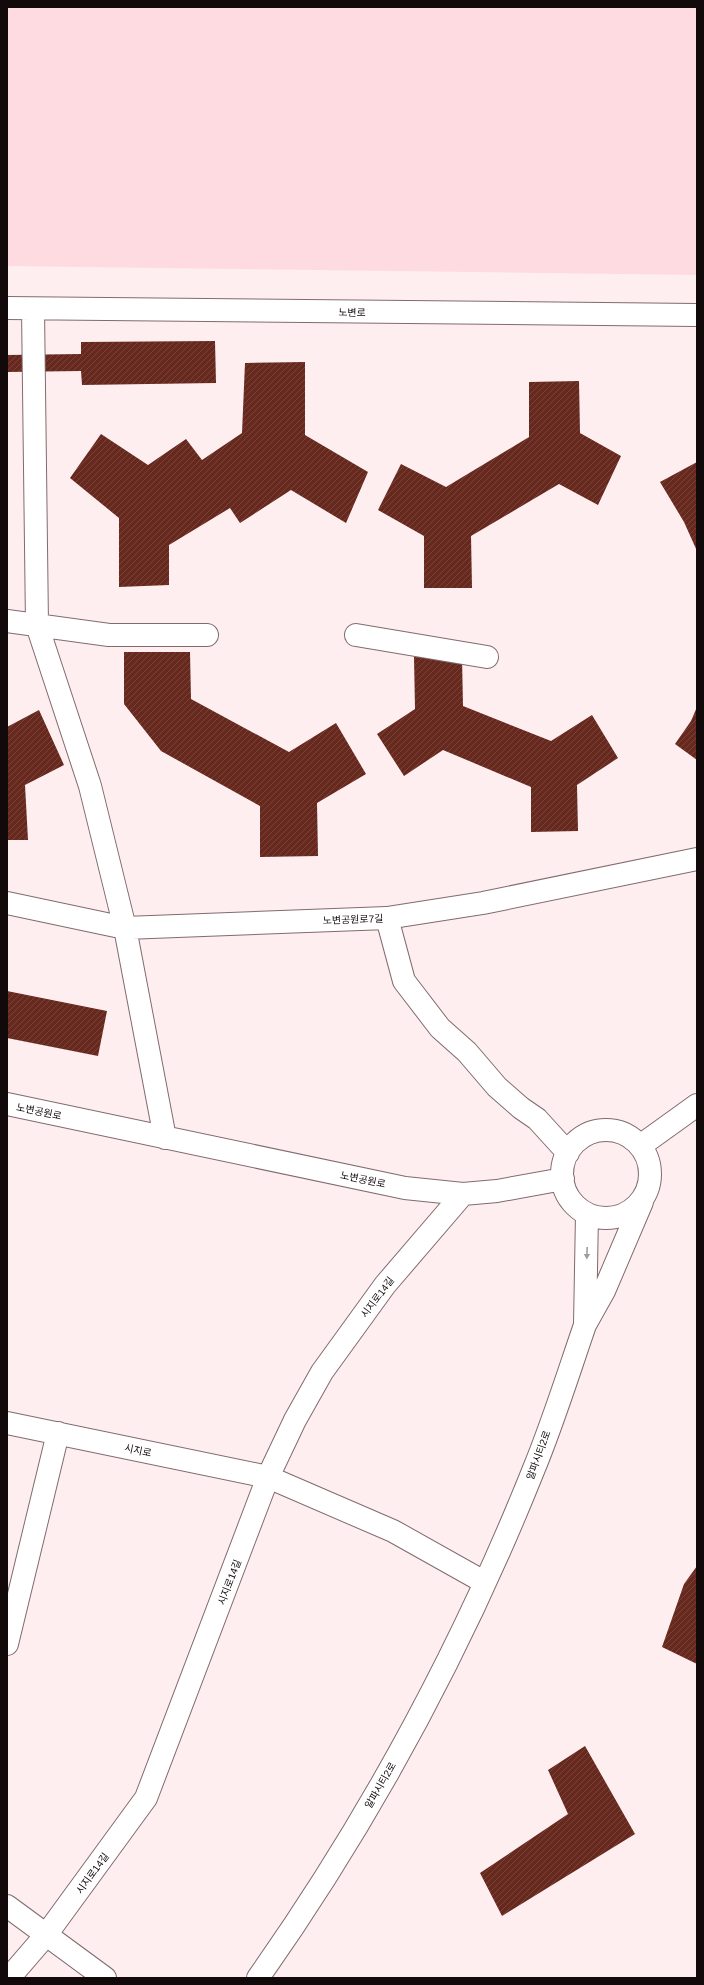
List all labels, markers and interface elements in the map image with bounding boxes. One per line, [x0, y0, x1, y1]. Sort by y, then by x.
street label: 노변로 [338, 307, 366, 318]
street label: 노변공원로7길 [322, 913, 384, 926]
street label: 노변공원로 [15, 1101, 63, 1122]
street label: 노변공원로 [339, 1169, 387, 1190]
one-way arrow [584, 1247, 590, 1260]
street label: 시지로14길 [359, 1275, 396, 1320]
street label: 알파시티2로 [524, 1429, 552, 1481]
street label: 시지로 [123, 1442, 153, 1459]
street label: 시지로14길 [216, 1558, 243, 1607]
street label: 알파시티2로 [363, 1760, 398, 1810]
street label: 시지로14길 [74, 1851, 111, 1896]

